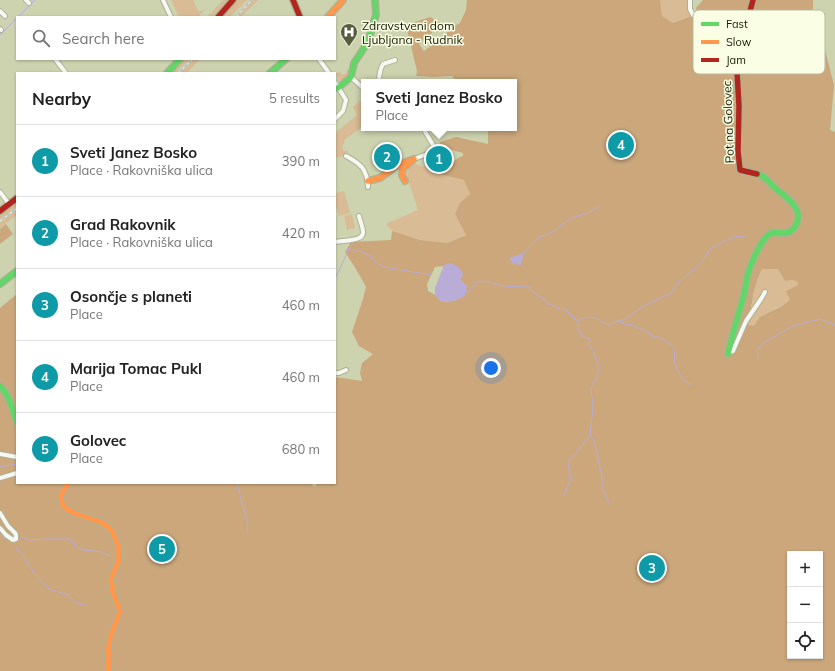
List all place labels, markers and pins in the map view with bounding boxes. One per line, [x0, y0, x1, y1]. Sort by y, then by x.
place label: Zdravstveni dom Ljubljana - Rudnik [362, 18, 463, 47]
hospital icon: Zdravstveni dom Ljubljana - Rudnik [339, 22, 359, 47]
pin: 4 [608, 130, 634, 160]
pin: 2 [374, 142, 400, 172]
pin: 1 [426, 144, 452, 174]
pin: 5 [149, 534, 175, 564]
pin: 3 [639, 553, 665, 583]

